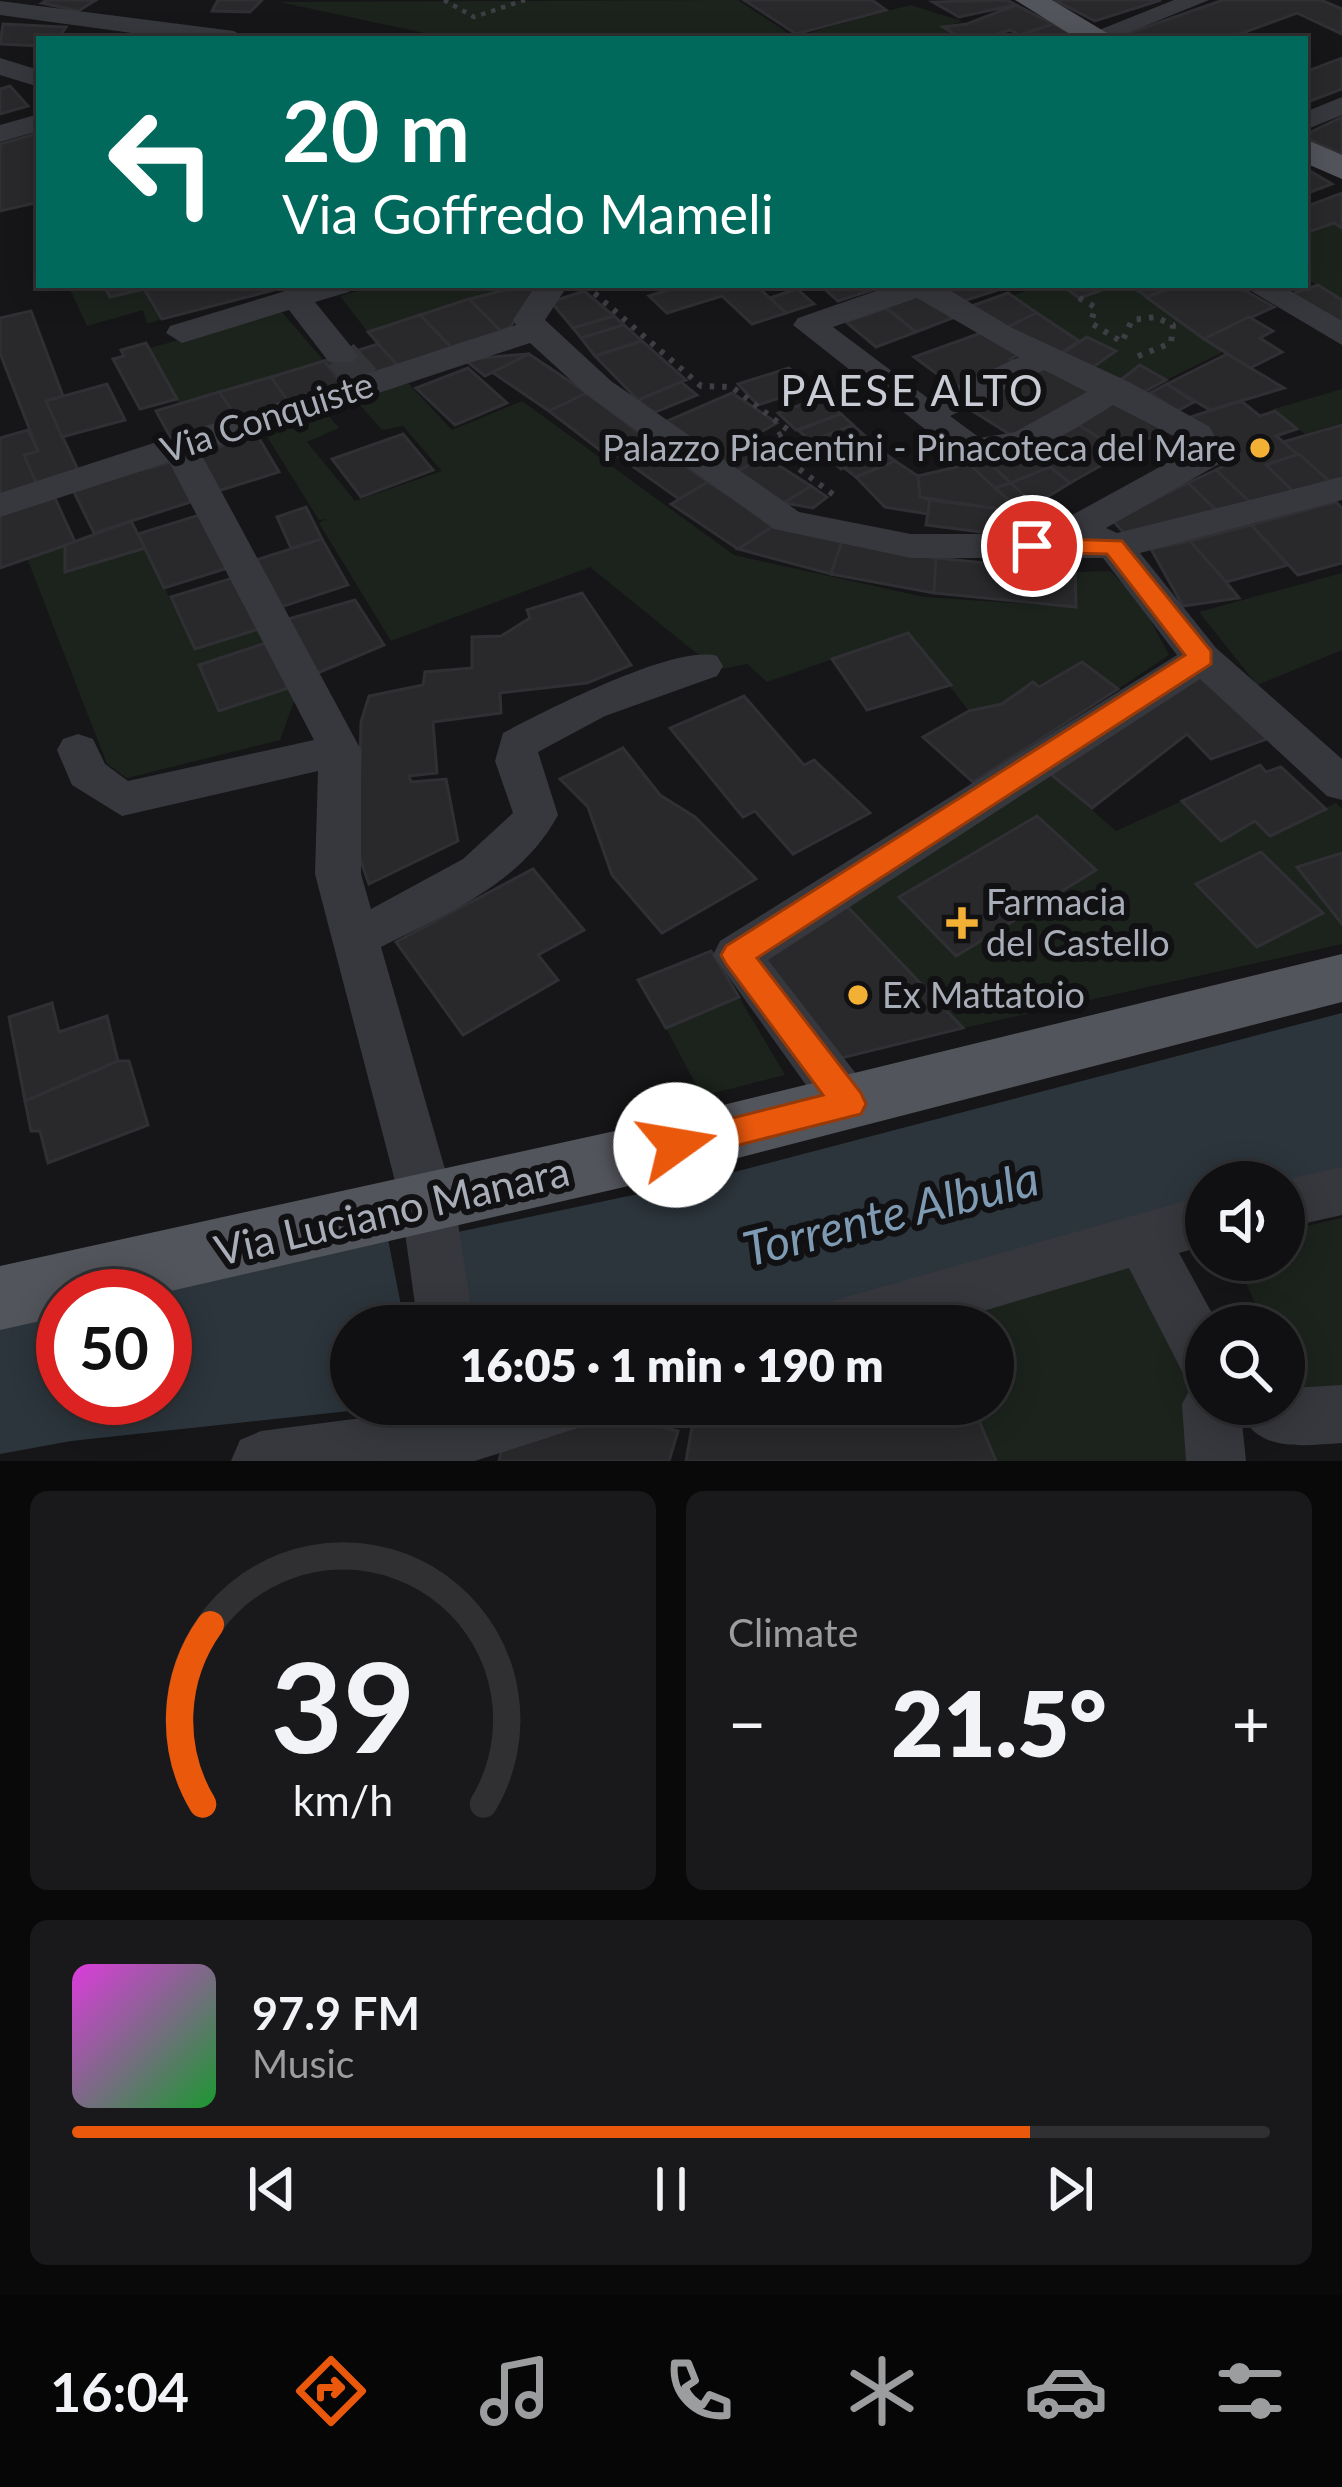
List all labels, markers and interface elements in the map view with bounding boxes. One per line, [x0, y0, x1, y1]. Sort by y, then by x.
text: 20 m [282, 79, 470, 180]
icon: left [84, 84, 240, 240]
text: Via Goffredo Mameli [282, 181, 774, 246]
street label: Via Conquiste [155, 361, 378, 471]
district label: PAESE ALTO [780, 365, 1046, 415]
place label: Palazzo Piacentini - Pinacoteca del Mare [602, 425, 1236, 469]
marker: Palazzo Piacentini - Pinacoteca del Mare [1247, 435, 1273, 461]
pin [981, 495, 1083, 597]
icon: arrive [999, 513, 1065, 579]
place label: Farmacia del Castello [986, 879, 1170, 964]
marker: Farmacia del Castello [949, 910, 975, 936]
place label: Ex Mattatoio [882, 972, 1085, 1016]
marker: Ex Mattatoio [845, 982, 871, 1008]
position arrow [613, 1082, 739, 1208]
street label: Via Luciano Manara [210, 1145, 574, 1275]
water label: Torrente Albula [737, 1148, 1044, 1277]
map controls [1185, 1161, 1305, 1425]
button: sound [1185, 1161, 1305, 1281]
speed limit sign: 50 [36, 1269, 192, 1425]
button: search [1185, 1305, 1305, 1425]
text: 16:05 · 1 min · 190 m [460, 1338, 884, 1392]
text: Climate [728, 1609, 858, 1655]
text: 39 [271, 1630, 415, 1780]
text: 21.5° [891, 1668, 1107, 1776]
text: − [728, 1683, 766, 1762]
text: + [1232, 1683, 1270, 1762]
text: km/h [293, 1773, 393, 1824]
text: 97.9 FM [252, 1986, 420, 2040]
text: Music [252, 2040, 354, 2086]
icon: previous [239, 2156, 305, 2222]
icon: pause [638, 2156, 704, 2222]
icon: next [1037, 2156, 1103, 2222]
icon: directions [289, 2349, 373, 2433]
icon: music [473, 2349, 557, 2433]
icon: phone [657, 2349, 741, 2433]
icon: climate [840, 2349, 924, 2433]
icon: car [1024, 2349, 1108, 2433]
icon: filters [1208, 2349, 1292, 2433]
text: 16:04 [50, 2359, 189, 2424]

